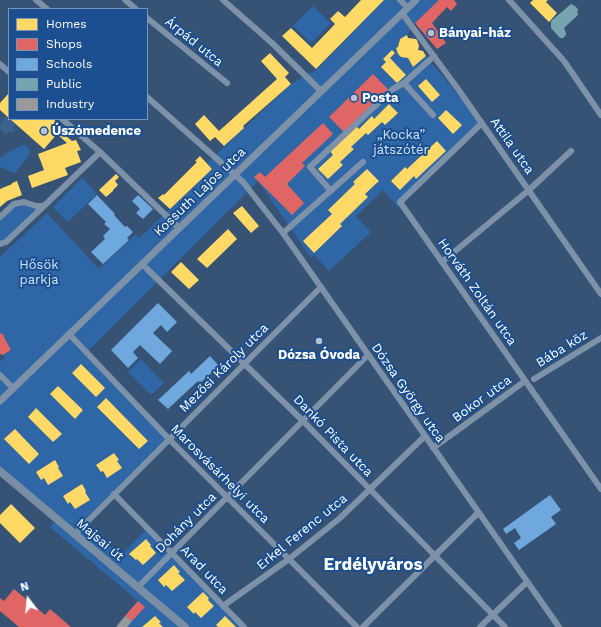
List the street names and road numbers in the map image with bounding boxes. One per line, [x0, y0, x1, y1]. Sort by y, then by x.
street label: Árpád utca [162, 14, 226, 70]
street label: Attila utca [487, 115, 537, 177]
street label: Kossuth Lajos utca [151, 144, 249, 240]
street label: Horváth Zoltán utca [434, 236, 520, 348]
street label: Mezősi Károly utca [176, 320, 272, 416]
street label: Bába köz [533, 327, 591, 371]
street label: Dózsa György utca [368, 340, 448, 446]
street label: Bokor utca [449, 372, 515, 426]
street label: Dankó Pista utca [290, 392, 376, 480]
street label: Marosvásárhelyi utca [167, 421, 273, 527]
street label: Dohány utca [152, 489, 220, 557]
street label: Erkel Ferenc utca [254, 491, 350, 573]
street label: Majsai út [73, 516, 127, 564]
street label: Arad utca [177, 542, 231, 598]

